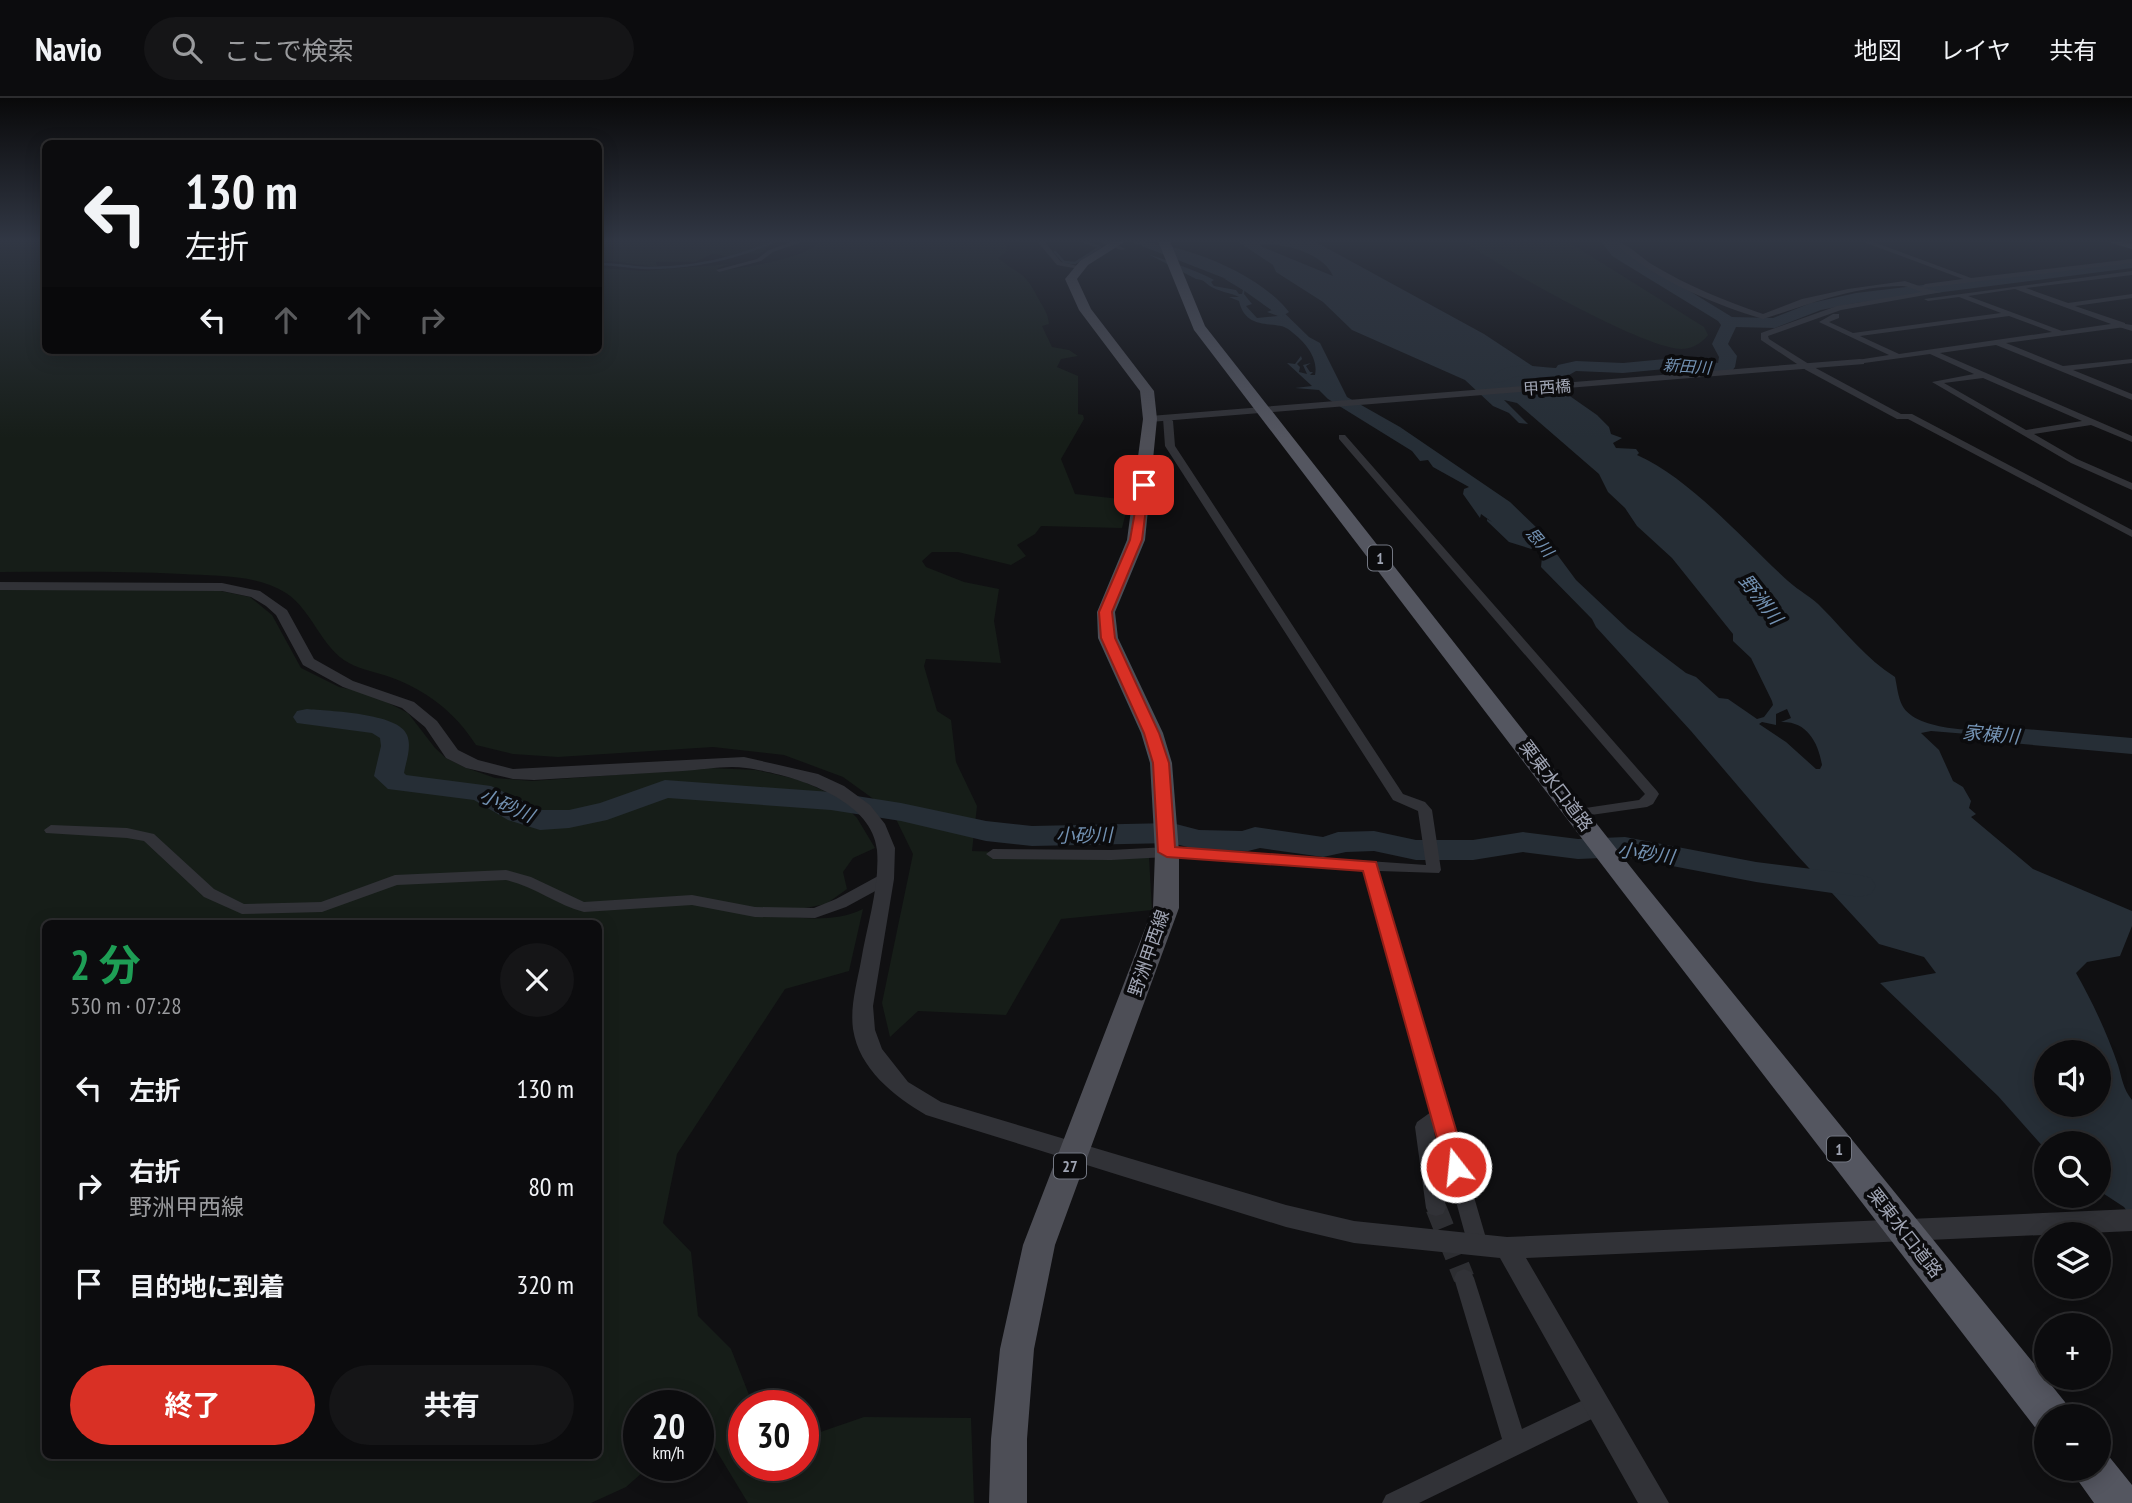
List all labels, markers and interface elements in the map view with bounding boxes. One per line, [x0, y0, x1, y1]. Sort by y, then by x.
search box [144, 17, 634, 80]
text: Navio [35, 27, 102, 70]
icon: search [168, 29, 206, 67]
text: ここで検索 [224, 34, 354, 67]
text: 地図 [1854, 35, 1902, 66]
text: レイヤ [1940, 35, 2011, 66]
text: 共有 [2049, 35, 2097, 66]
text: 130 m [185, 159, 298, 223]
icon: left [70, 168, 161, 259]
text: 左折 [185, 225, 249, 267]
icon: left [194, 301, 232, 339]
icon: ahead [267, 301, 305, 339]
icon: ahead [340, 301, 378, 339]
icon: right [413, 301, 451, 339]
water label: 新田川 [1662, 354, 1714, 378]
street label: 甲西橋 [1522, 375, 1572, 399]
pin [1114, 455, 1174, 515]
icon: arrive [1125, 466, 1163, 504]
water label: 思川 [1522, 523, 1559, 562]
road number: 1 [1368, 545, 1392, 570]
water label: 野洲川 [1734, 569, 1789, 630]
water label: 家棟川 [1962, 720, 2022, 749]
street label: 栗東水口道路 [1515, 736, 1598, 836]
water label: 小砂川 [476, 783, 540, 828]
water label: 小砂川 [1055, 822, 1115, 847]
water label: 小砂川 [1616, 837, 1678, 869]
street label: 野洲甲西線 [1123, 907, 1174, 999]
text: 2 分 [70, 937, 141, 992]
button: close [500, 943, 574, 1017]
text: 530 m · 07:28 [70, 991, 182, 1020]
map controls [2034, 1040, 2111, 1481]
button: sound [2034, 1040, 2111, 1117]
icon: left [70, 1069, 108, 1107]
text: 130 m [516, 1072, 574, 1105]
text: 左折 [129, 1074, 181, 1107]
position arrow [1419, 1130, 1493, 1204]
button: search [2034, 1131, 2111, 1208]
road number: 1 [1827, 1136, 1851, 1162]
road number: 27 [1054, 1154, 1086, 1178]
text: 右折 [129, 1155, 181, 1188]
icon: right [70, 1167, 108, 1205]
text: 80 m [528, 1170, 574, 1203]
street label: 栗東水口道路 [1863, 1183, 1948, 1282]
text: 野洲甲西線 [129, 1192, 244, 1221]
button: layers [2034, 1222, 2111, 1299]
icon: arrive [70, 1265, 108, 1303]
text: 320 m [516, 1268, 574, 1301]
text: 目的地に到着 [129, 1270, 285, 1303]
button: + [2034, 1313, 2111, 1390]
button: 終了 [70, 1365, 315, 1445]
button: 共有 [329, 1365, 574, 1445]
speed limit sign: 30 [728, 1390, 819, 1481]
text: 20 [652, 1403, 685, 1449]
button: − [2034, 1404, 2111, 1481]
text: km/h [653, 1441, 684, 1464]

